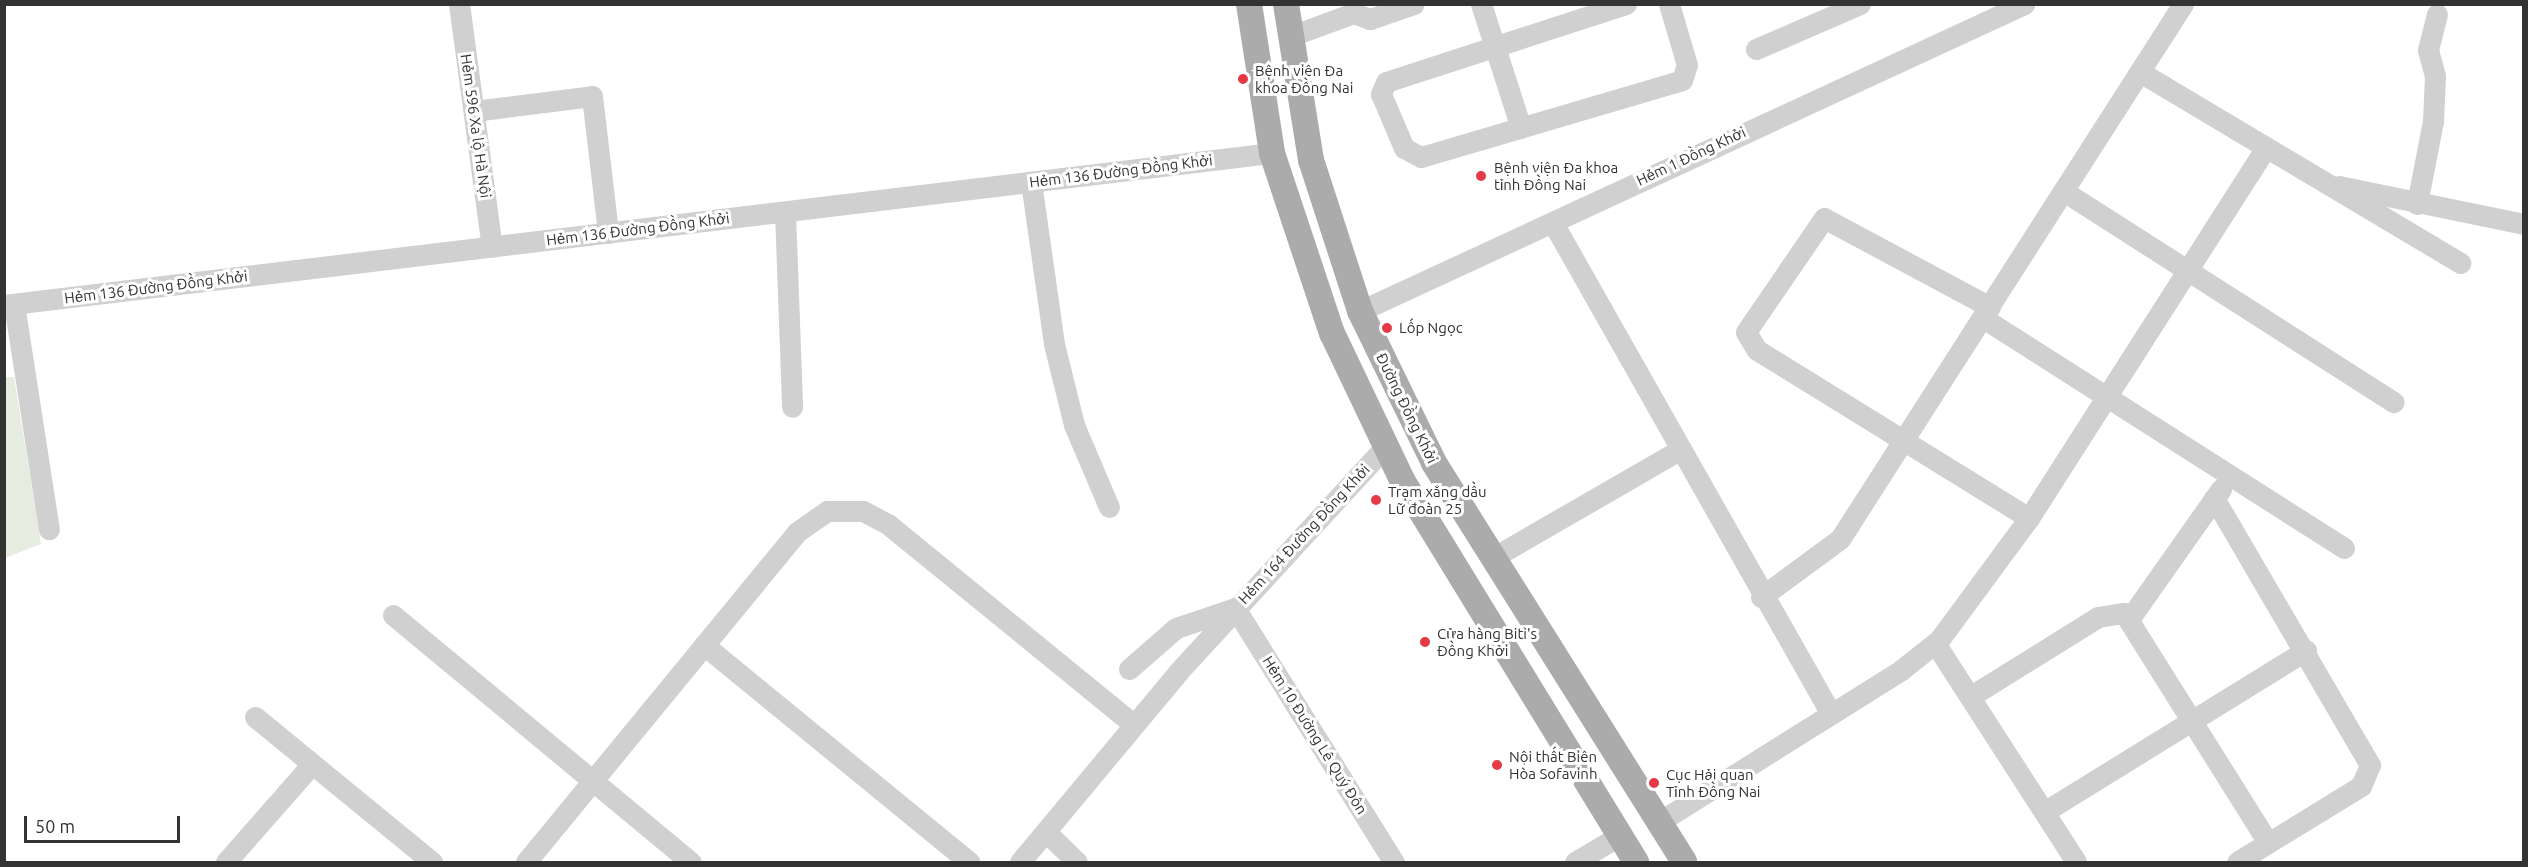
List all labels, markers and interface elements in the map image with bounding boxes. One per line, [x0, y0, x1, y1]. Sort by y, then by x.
street label: Hẻm 596 Xa lộ Hà Nội [457, 53, 495, 199]
place label: Bệnh viện Đa khoa Đồng Nai [1255, 61, 1353, 96]
marker: Bệnh viện Đa khoa Đồng Nai [1236, 72, 1250, 86]
street label: Hẻm 1 Đồng Khởi [1634, 123, 1748, 189]
street label: Hẻm 136 Đường Đồng Khởi [1028, 151, 1214, 191]
place label: Bệnh viện Đa khoa tỉnh Đồng Nai [1494, 158, 1618, 193]
marker: Bệnh viện Đa khoa tỉnh Đồng Nai [1472, 167, 1490, 185]
street label: Hẻm 136 Đường Đồng Khởi [545, 209, 731, 249]
street label: Hẻm 136 Đường Đồng Khởi [63, 267, 249, 307]
place label: Lốp Ngọc [1399, 319, 1463, 337]
marker: Lốp Ngọc [1380, 321, 1394, 335]
street label: Đường Đồng Khởi [1373, 350, 1441, 466]
street label: Hẻm 164 Đường Đồng Khởi [1235, 460, 1373, 608]
place label: Trạm xăng dầu Lữ đoàn 25 [1388, 482, 1487, 517]
marker: Trạm xăng dầu Lữ đoàn 25 [1369, 493, 1383, 507]
place label: Cửa hàng Biti's Đồng Khởi [1437, 624, 1537, 659]
marker: Cửa hàng Biti's Đồng Khởi [1418, 635, 1432, 649]
street label: Hẻm 10 Đường Lê Quý Đôn [1259, 653, 1371, 817]
place label: Nội thất Biên Hòa Sofavinh [1509, 747, 1597, 782]
marker: Nội thất Biên Hòa Sofavinh [1490, 758, 1504, 772]
place label: Cục Hải quan Tỉnh Đồng Nai [1666, 765, 1761, 800]
marker: Cục Hải quan Tỉnh Đồng Nai [1647, 776, 1661, 790]
scale bar [27, 804, 183, 842]
text: 50 m [35, 816, 75, 836]

